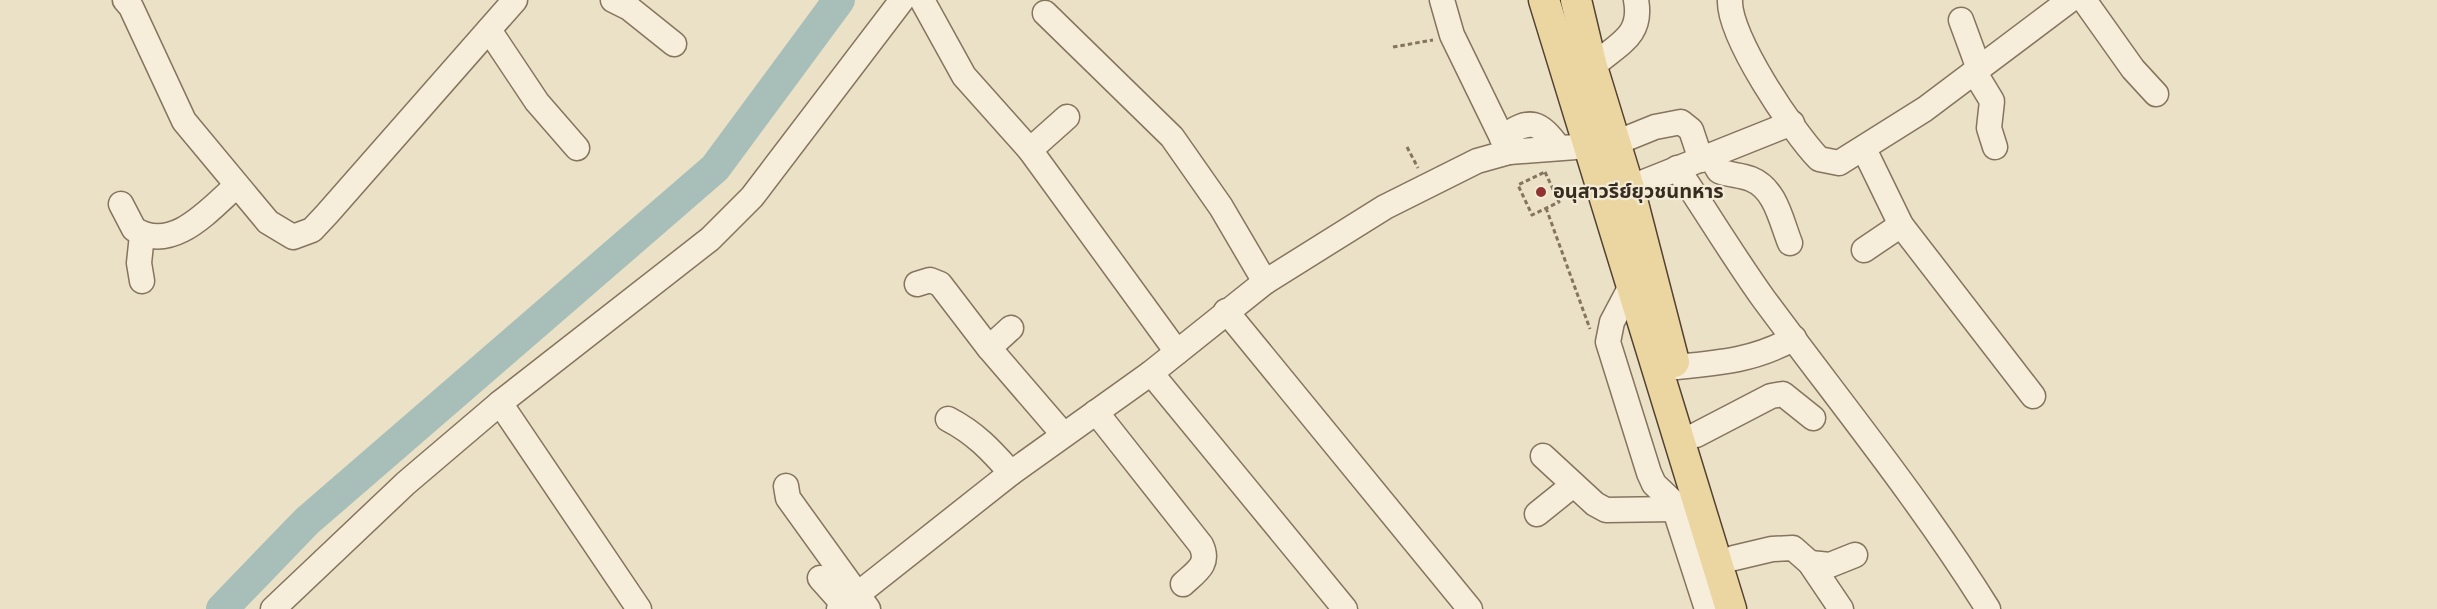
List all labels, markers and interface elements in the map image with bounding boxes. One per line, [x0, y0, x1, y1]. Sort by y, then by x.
place label: อนุสาวรีย์ยุวชนทหาร [1553, 177, 1724, 207]
marker: อนุสาวรีย์ยุวชนทหาร [1534, 185, 1548, 199]

